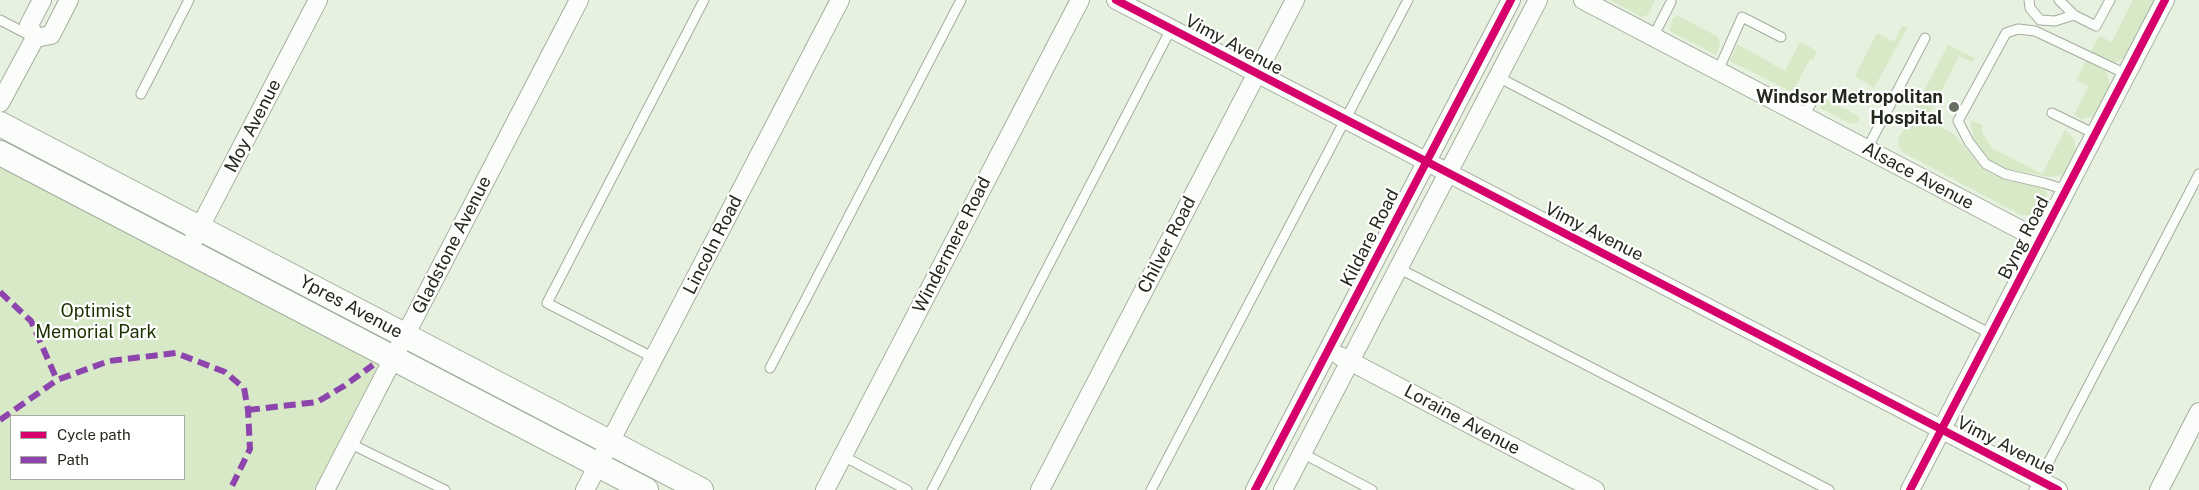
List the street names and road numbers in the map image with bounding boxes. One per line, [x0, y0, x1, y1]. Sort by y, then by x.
street label: Vimy Avenue [1181, 10, 1287, 80]
street label: Moy Avenue [220, 76, 286, 176]
street label: Alsace Avenue [1859, 138, 1977, 214]
street label: Gladstone Avenue [408, 172, 496, 318]
street label: Windermere Road [908, 173, 996, 317]
street label: Kildare Road [1336, 186, 1404, 290]
street label: Lincoln Road [679, 192, 747, 298]
street label: Chilver Road [1133, 193, 1201, 297]
street label: Byng Road [1994, 193, 2054, 283]
street label: Vimy Avenue [1541, 198, 1647, 266]
street label: Ypres Avenue [296, 271, 406, 343]
street label: Loraine Avenue [1400, 380, 1524, 460]
street label: Vimy Avenue [1953, 412, 2059, 480]

